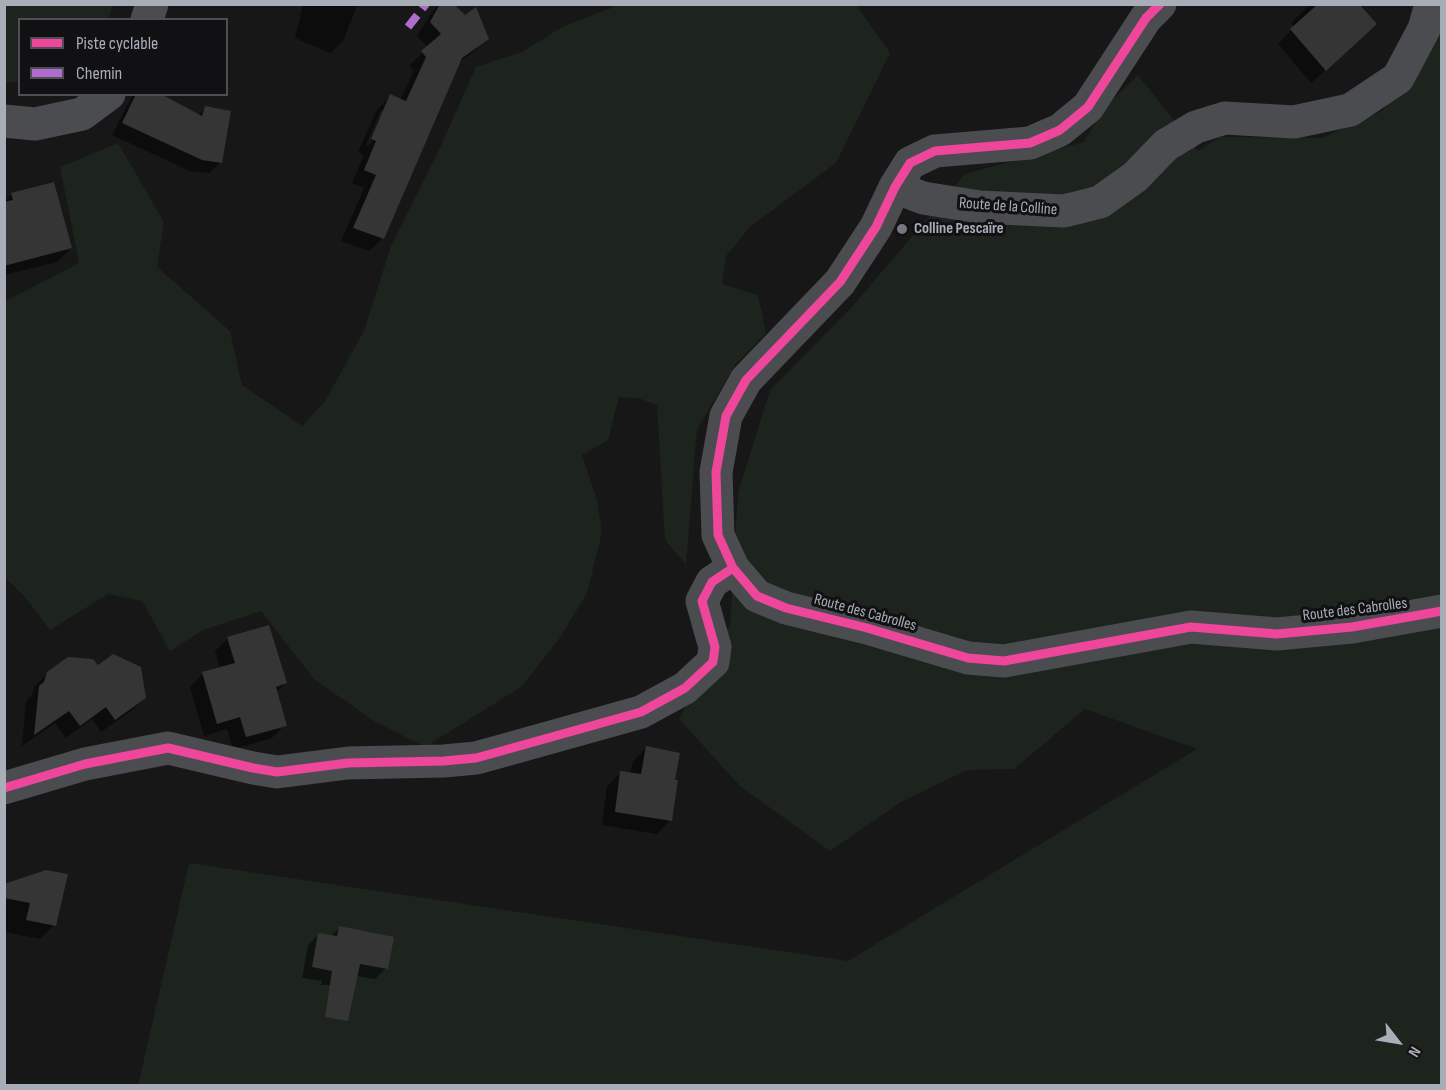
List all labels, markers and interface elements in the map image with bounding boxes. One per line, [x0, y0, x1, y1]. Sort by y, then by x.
legend [18, 18, 228, 96]
text: Piste cyclable [76, 33, 158, 54]
text: Chemin [76, 63, 122, 84]
street label: Route de la Colline [958, 194, 1058, 220]
place label: Colline Pescaïre [914, 219, 1004, 239]
marker: Colline Pescaïre [895, 222, 909, 236]
street label: Route des Cabrolles [812, 590, 918, 636]
street label: Route des Cabrolles [1302, 594, 1408, 626]
north arrow [1368, 1012, 1428, 1072]
text: N [1404, 1043, 1424, 1060]

